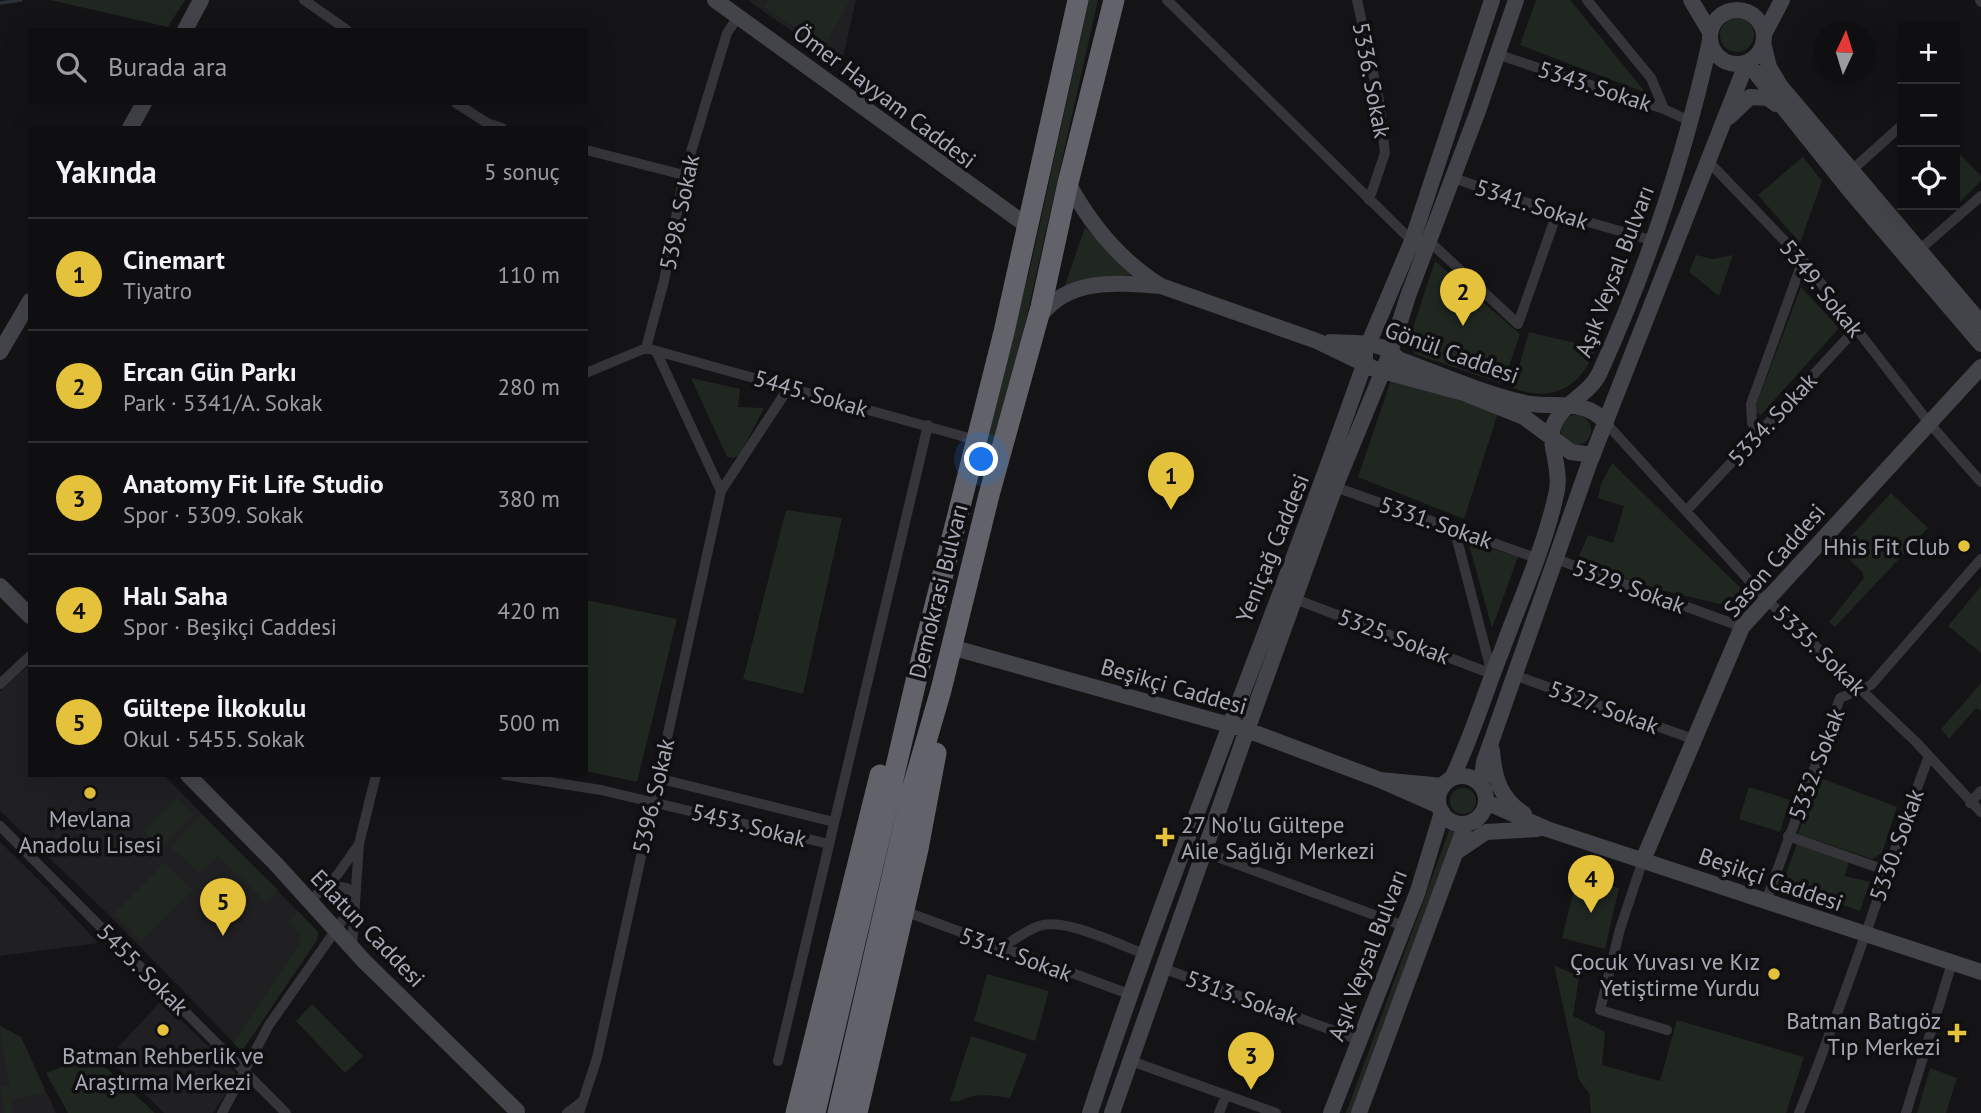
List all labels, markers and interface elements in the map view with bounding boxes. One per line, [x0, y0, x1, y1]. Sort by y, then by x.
street label: Ömer Hayyam Caddesi [788, 18, 982, 174]
street label: 5336. Sokak [1347, 20, 1397, 140]
north arrow [1813, 21, 1876, 84]
map controls [1897, 21, 1960, 210]
button: + [1897, 21, 1960, 84]
search box [28, 28, 588, 105]
icon: search [52, 48, 90, 86]
text: Burada ara [108, 50, 227, 83]
street label: 5343. Sokak [1535, 54, 1655, 118]
button: − [1897, 84, 1960, 147]
button: locate [1897, 147, 1960, 210]
text: Yakında [56, 152, 157, 191]
street label: 5398. Sokak [653, 152, 705, 272]
text: 5 sonuç [484, 157, 560, 186]
street label: 5341. Sokak [1472, 172, 1592, 236]
street label: Aşık Veysal Bulvarı [1568, 181, 1660, 361]
street label: 5349. Sokak [1774, 233, 1870, 343]
text: Cinemart [123, 243, 225, 276]
text: 1 [72, 260, 86, 289]
text: 110 m [498, 260, 560, 289]
pin: 2 [1440, 268, 1486, 326]
text: Tiyatro [123, 276, 192, 305]
street label: Gönül Caddesi [1381, 314, 1523, 390]
text: Ercan Gün Parkı [123, 355, 297, 388]
street label: 5445. Sokak [751, 363, 871, 423]
street label: 5334. Sokak [1721, 366, 1823, 472]
text: 2 [72, 372, 86, 401]
text: 280 m [498, 372, 560, 401]
text: Park · 5341/A. Sokak [123, 388, 323, 417]
your location [964, 442, 998, 476]
pin: 1 [1148, 452, 1194, 510]
text: Anatomy Fit Life Studio [123, 467, 384, 500]
street label: Yeniçağ Caddesi [1229, 469, 1315, 627]
text: 3 [72, 484, 86, 513]
text: 380 m [498, 484, 560, 513]
street label: 5331. Sokak [1376, 489, 1496, 555]
street label: Sason Caddesi [1717, 497, 1831, 623]
text: Spor · 5309. Sokak [123, 500, 304, 529]
street label: Demokrasi Bulvarı [902, 501, 974, 681]
place label: Hhis Fit Club [1823, 532, 1950, 561]
marker: Hhis Fit Club [1956, 538, 1972, 554]
street label: 5329. Sokak [1569, 552, 1689, 620]
text: Halı Saha [123, 579, 228, 612]
text: 4 [72, 596, 86, 625]
text: 420 m [498, 596, 560, 625]
street label: 5335. Sokak [1768, 599, 1872, 701]
street label: 5325. Sokak [1334, 601, 1454, 671]
text: Spor · Beşikçi Caddesi [123, 612, 337, 641]
street label: Beşikçi Caddesi [1098, 651, 1250, 721]
street label: 5327. Sokak [1545, 674, 1663, 740]
text: Gültepe İlkokulu [123, 691, 306, 724]
street label: 5332. Sokak [1781, 704, 1851, 824]
text: 5 [72, 708, 86, 737]
text: 500 m [498, 708, 560, 737]
text: Okul · 5455. Sokak [123, 724, 305, 753]
street label: 5396. Sokak [626, 736, 680, 856]
marker: Mevlana Anadolu Lisesi [82, 785, 98, 801]
street label: 5330. Sokak [1862, 785, 1930, 905]
street label: 5453. Sokak [689, 797, 809, 853]
place label: Mevlana Anadolu Lisesi [19, 804, 161, 859]
place label: 27 No'lu Gültepe Aile Sağlığı Merkezi [1181, 810, 1375, 865]
marker: 27 No'lu Gültepe Aile Sağlığı Merkezi [1155, 827, 1175, 847]
street label: Beşikçi Caddesi [1695, 841, 1847, 917]
pin: 4 [1568, 855, 1614, 913]
street label: Eflatun Caddesi [305, 863, 431, 993]
street label: Aşık Veysal Bulvarı [1321, 865, 1413, 1045]
pin: 5 [200, 878, 246, 936]
street label: 5455. Sokak [91, 917, 195, 1021]
street label: 5311. Sokak [956, 920, 1076, 988]
place label: Çocuk Yuvası ve Kız Yetiştirme Yurdu [1570, 947, 1760, 1002]
street label: 5313. Sokak [1182, 963, 1302, 1031]
marker: Çocuk Yuvası ve Kız Yetiştirme Yurdu [1766, 966, 1782, 982]
place label: Batman Batıgöz Tıp Merkezi [1786, 1006, 1941, 1061]
marker: Batman Rehberlik ve Araştırma Merkezi [155, 1022, 171, 1038]
marker: Batman Batıgöz Tıp Merkezi [1947, 1023, 1967, 1043]
pin: 3 [1228, 1032, 1274, 1090]
place label: Batman Rehberlik ve Araştırma Merkezi [62, 1041, 264, 1096]

